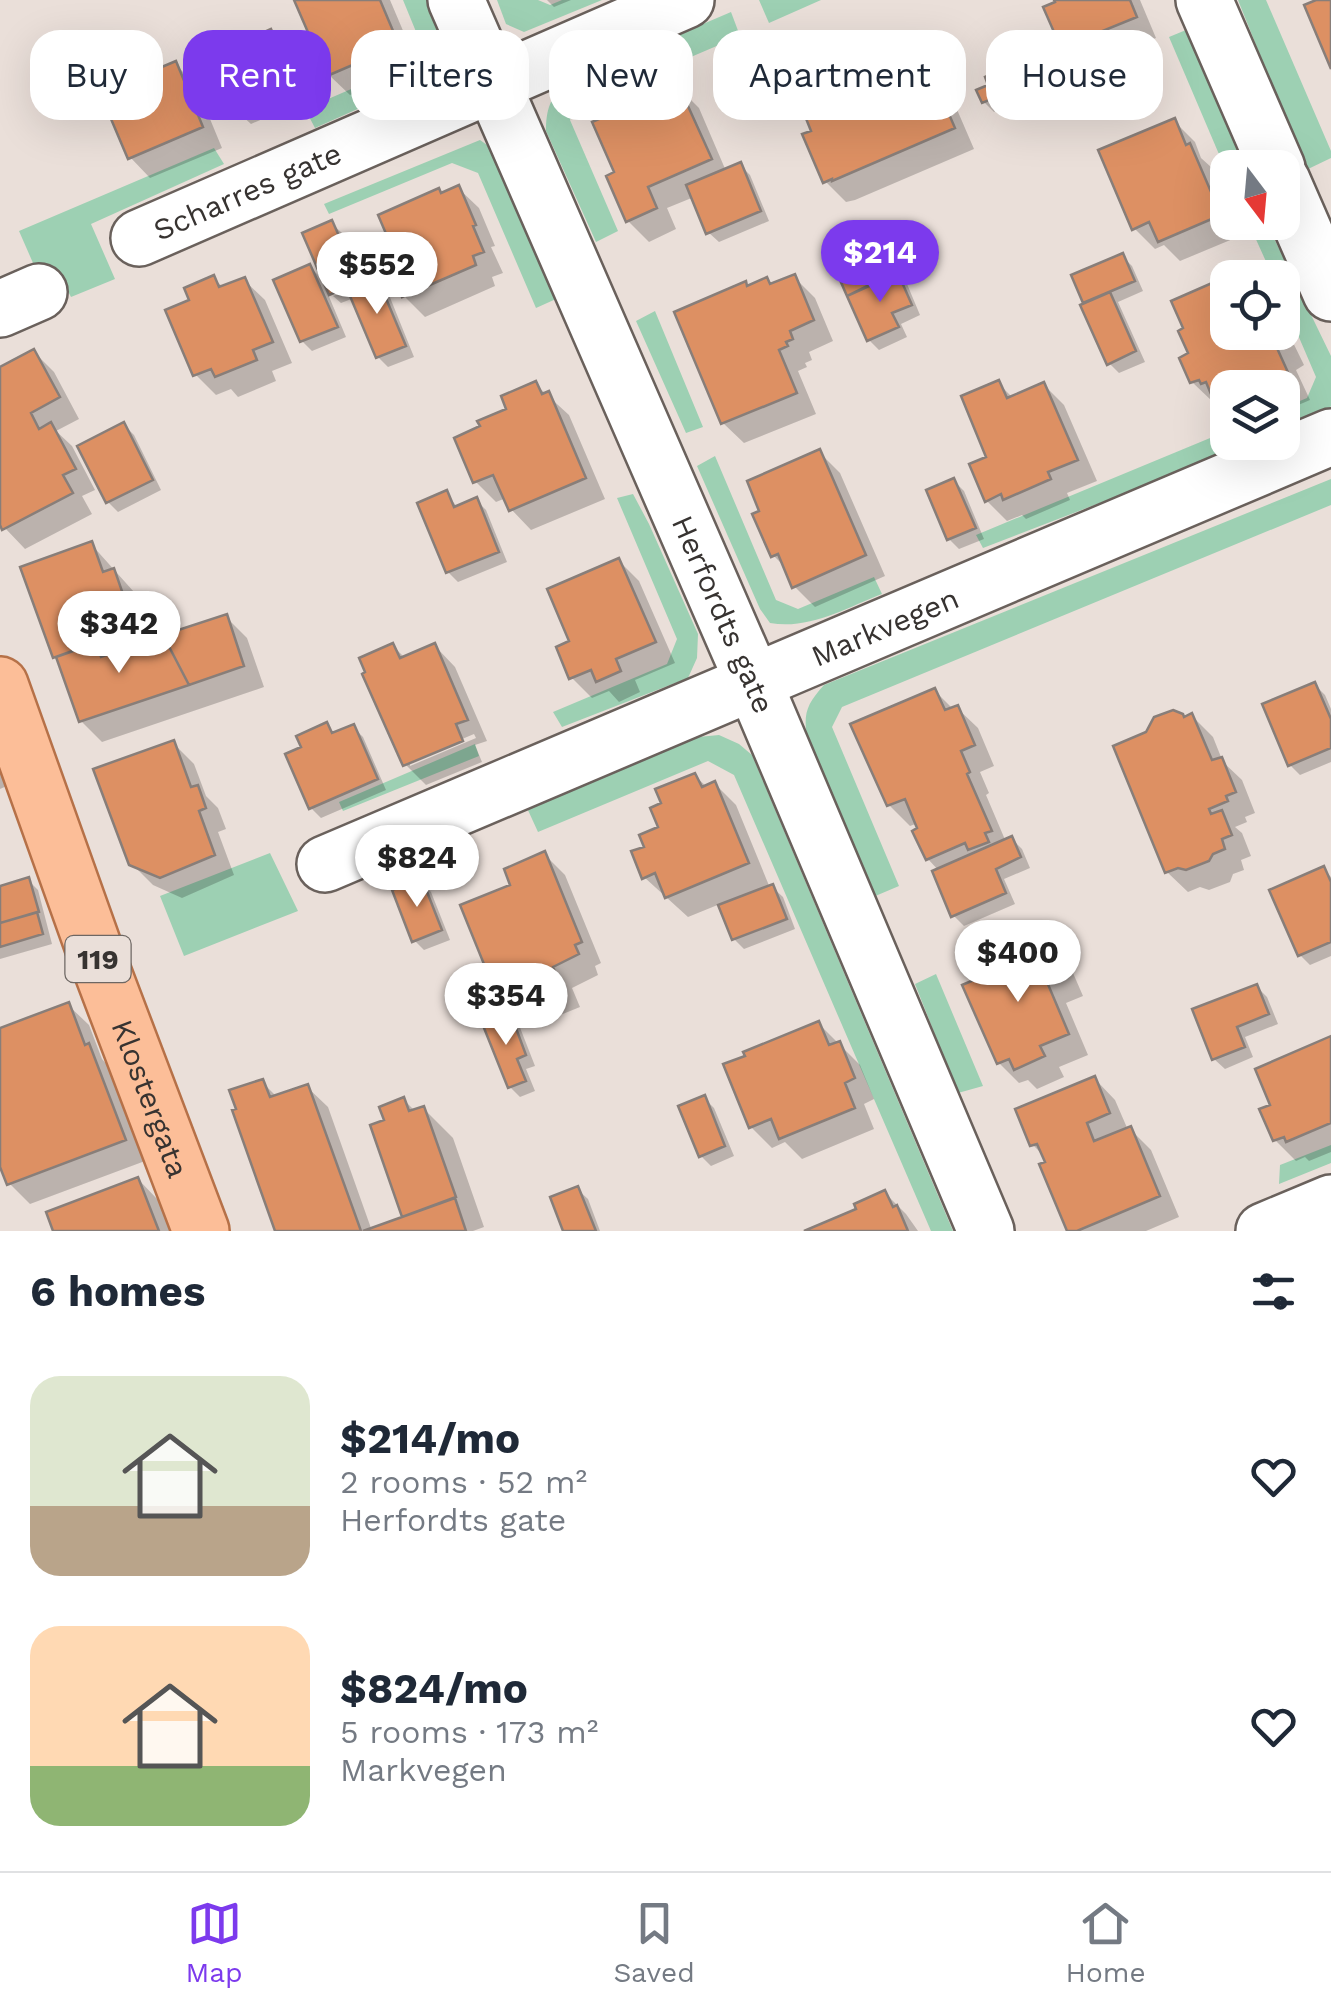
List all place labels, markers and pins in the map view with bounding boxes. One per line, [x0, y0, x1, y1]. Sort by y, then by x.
pin: $214 [821, 220, 939, 305]
pin: $552 [318, 232, 436, 317]
pin: $342 [60, 591, 178, 676]
pin: $824 [358, 825, 476, 910]
pin: $400 [959, 920, 1077, 1005]
pin: $354 [447, 963, 565, 1048]

